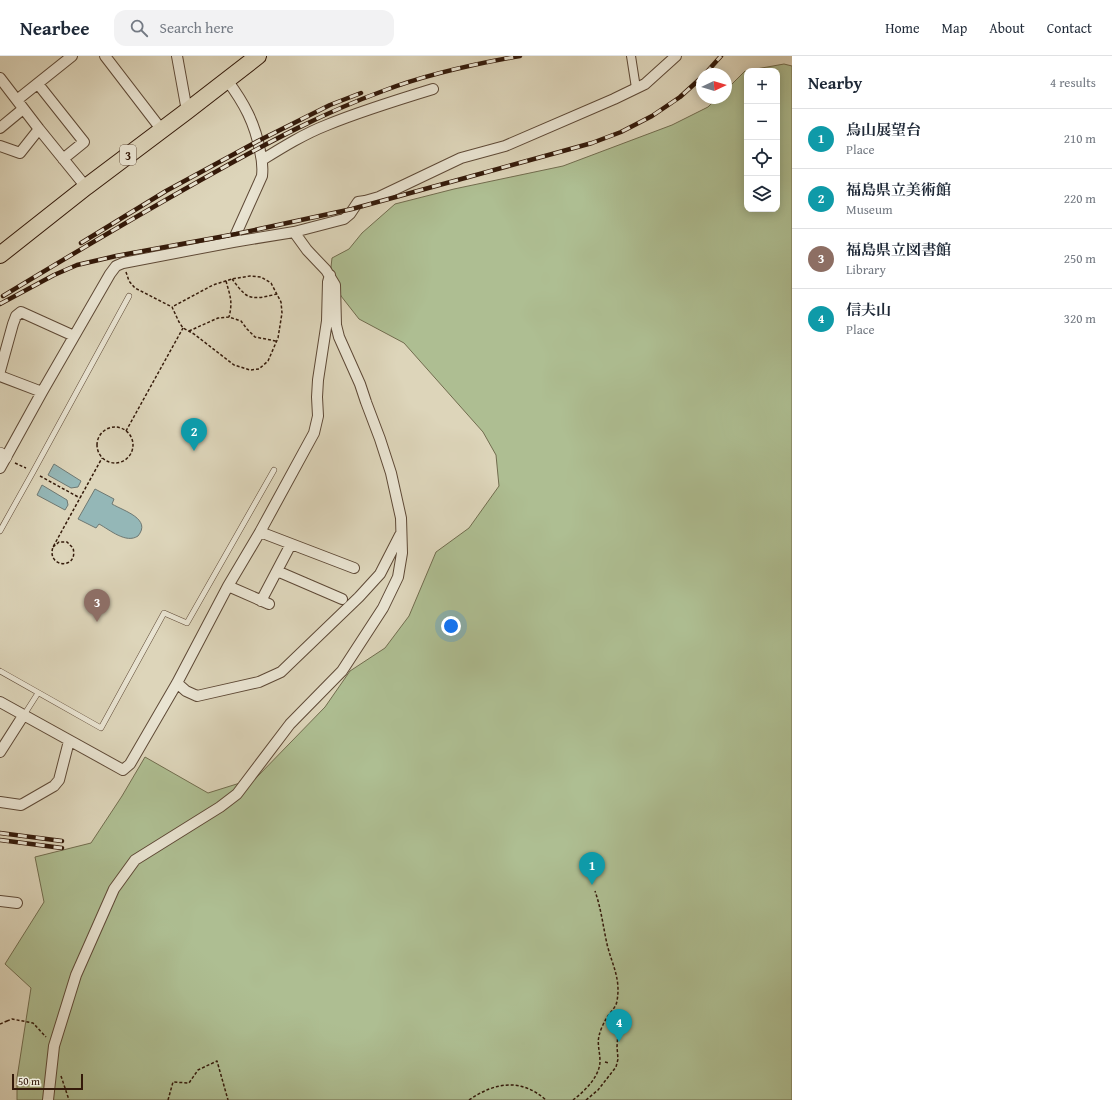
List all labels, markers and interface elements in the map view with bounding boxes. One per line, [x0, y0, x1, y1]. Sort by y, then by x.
search box [114, 10, 394, 46]
text: Nearbee [20, 14, 90, 42]
icon: search [128, 17, 150, 39]
text: Search here [160, 17, 234, 38]
text: Home [885, 18, 920, 38]
text: Map [942, 18, 967, 38]
text: About [989, 18, 1025, 38]
text: Contact [1047, 18, 1092, 38]
north arrow [696, 68, 732, 104]
map controls [744, 68, 780, 212]
button: + [744, 68, 780, 104]
text: Nearby [808, 70, 862, 95]
text: 4 results [1050, 73, 1096, 92]
button: − [744, 104, 780, 140]
text: 烏山展望台 [846, 119, 921, 140]
text: 1 [818, 129, 824, 148]
text: 210 m [1064, 129, 1096, 148]
button: locate [744, 140, 780, 176]
text: Place [846, 140, 875, 159]
road number: 3 [120, 145, 136, 165]
button: layers [744, 176, 780, 212]
text: 福島県立美術館 [846, 179, 951, 200]
text: 2 [818, 189, 824, 208]
text: 220 m [1064, 189, 1096, 208]
text: Museum [846, 200, 893, 219]
text: 福島県立図書館 [846, 239, 951, 260]
text: 3 [818, 249, 824, 268]
text: 250 m [1064, 249, 1096, 268]
text: Library [846, 260, 886, 279]
text: 信夫山 [846, 299, 891, 320]
text: 4 [818, 309, 824, 328]
text: 320 m [1064, 309, 1096, 328]
text: Place [846, 320, 875, 339]
pin: 2 [181, 418, 207, 451]
pin: 3 [84, 589, 110, 622]
your location [441, 616, 461, 636]
pin: 1 [579, 852, 605, 885]
pin: 4 [606, 1009, 632, 1042]
scale bar [12, 1072, 83, 1091]
text: 50 m [18, 1073, 40, 1089]

